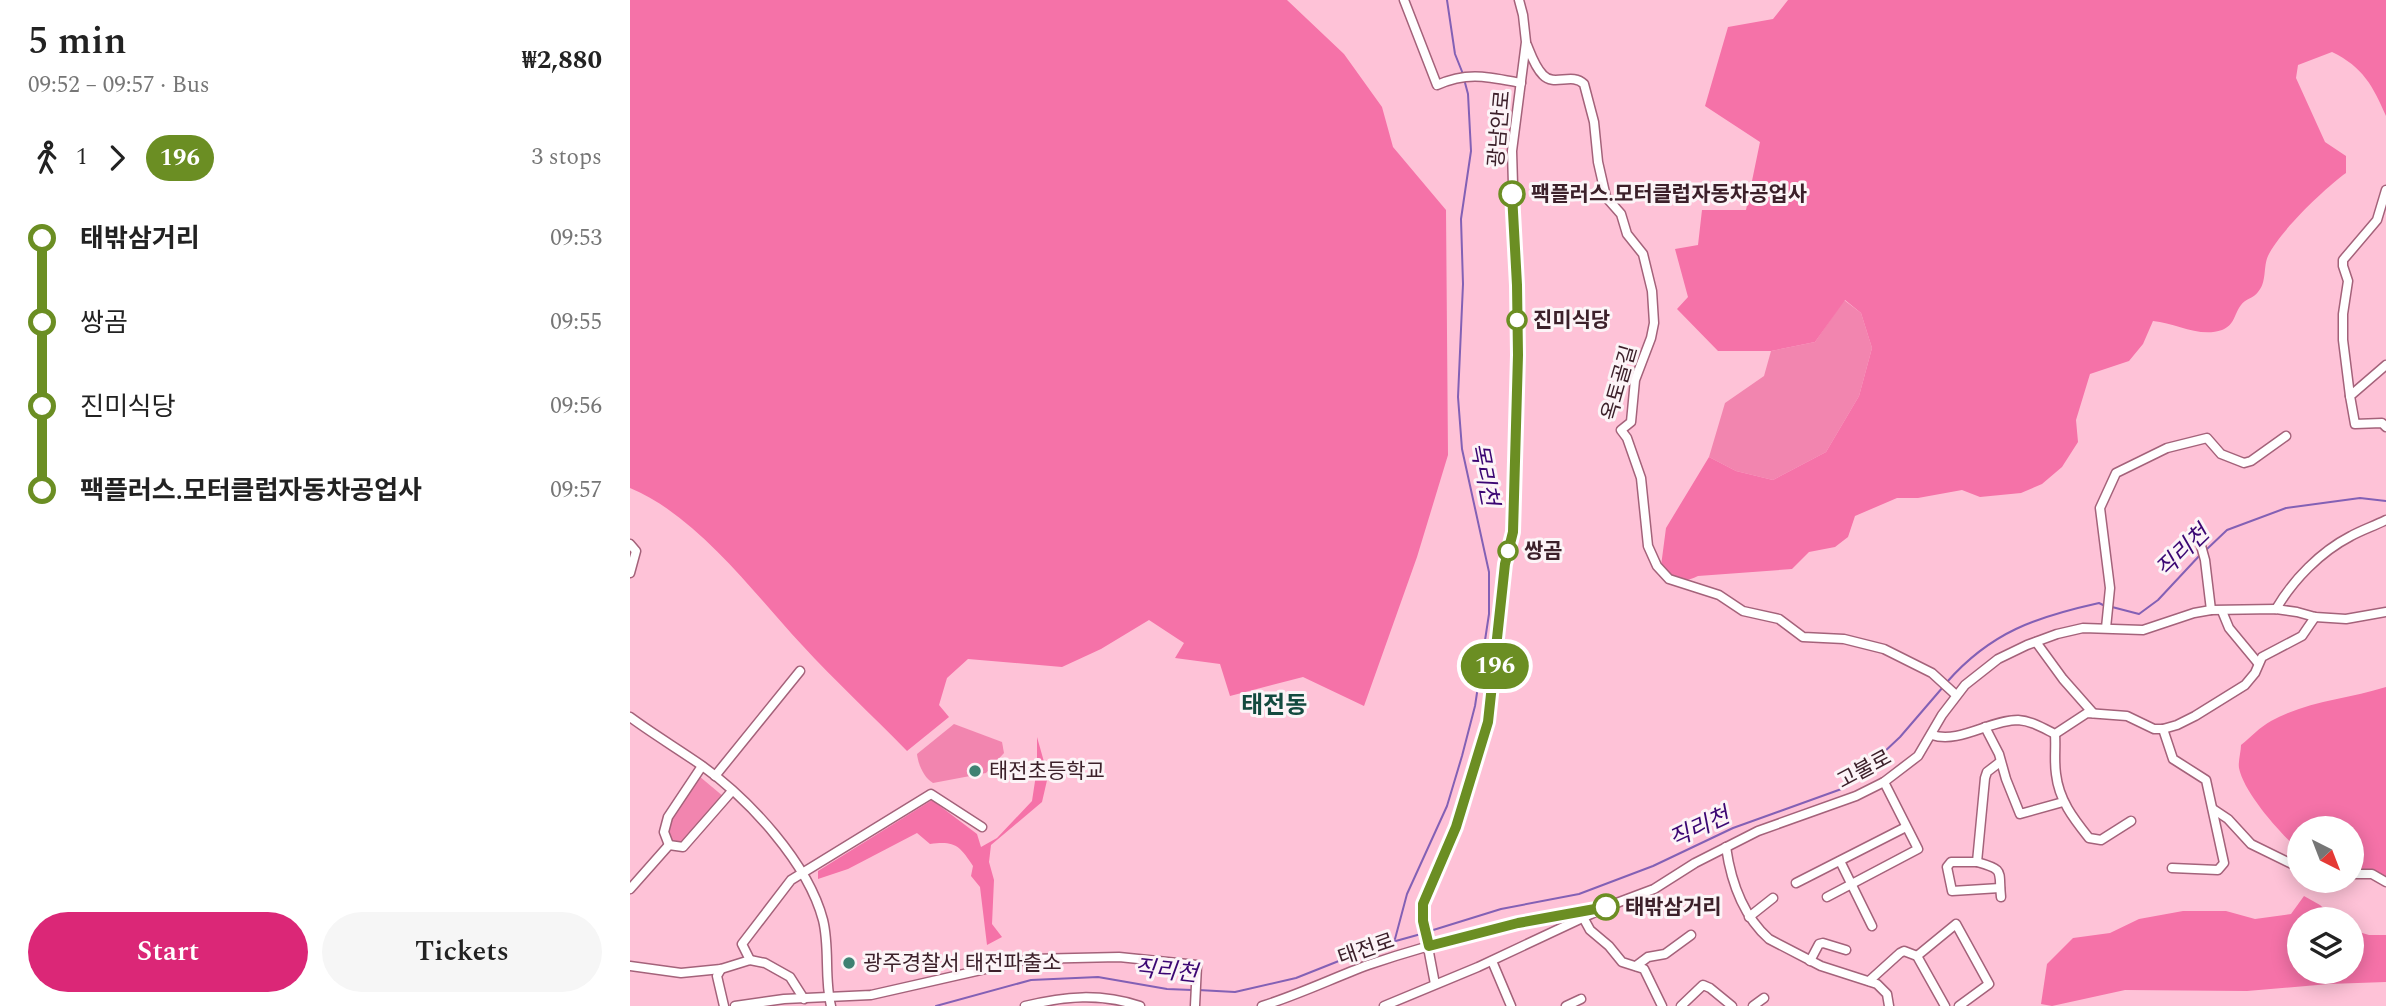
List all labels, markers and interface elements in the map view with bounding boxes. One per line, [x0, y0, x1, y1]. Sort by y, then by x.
text: 5 min [28, 13, 127, 71]
text: ₩2,880 [522, 40, 602, 80]
text: 09:52 – 09:57 · Bus [28, 68, 210, 103]
street label: 광남안로 [1481, 89, 1519, 169]
icon: walk [28, 139, 66, 177]
icon: forward [98, 139, 136, 177]
text: 1 [76, 140, 88, 175]
text: 196 [160, 140, 200, 176]
text: 3 stops [532, 140, 602, 175]
place label: 팩플러스.모터클럽자동차공업사 [1531, 179, 1807, 211]
marker: 팩플러스.모터클럽자동차공업사 [1499, 181, 1525, 207]
text: 태밖삼거리 [80, 219, 200, 259]
text: 09:53 [550, 221, 602, 256]
text: 쌍곰 [80, 303, 128, 343]
text: 09:55 [550, 305, 602, 340]
place label: 진미식당 [1533, 305, 1610, 337]
marker: 진미식당 [1507, 310, 1527, 330]
street label: 옥토골길 [1594, 342, 1646, 425]
text: 진미식당 [80, 387, 176, 427]
text: 09:56 [550, 389, 602, 424]
water label: 목리천 [1460, 440, 1507, 512]
text: 팩플러스.모터클럽자동차공업사 [80, 471, 422, 511]
text: 09:57 [550, 473, 602, 508]
water label: 직리천 [2148, 515, 2220, 587]
place label: 쌍곰 [1524, 536, 1563, 568]
marker: 쌍곰 [1498, 541, 1518, 561]
line badge: 196 [1455, 643, 1535, 689]
text: 196 [1475, 648, 1515, 684]
district label: 태전동 [1241, 688, 1307, 724]
street label: 고불로 [1831, 742, 1898, 798]
place label: 태전초등학교 [989, 756, 1105, 788]
marker: 태전초등학교 [967, 763, 983, 779]
water label: 직리천 [1663, 798, 1738, 858]
north arrow [2287, 816, 2364, 892]
map controls [2287, 816, 2364, 984]
place label: 태밖삼거리 [1625, 892, 1722, 924]
marker: 태밖삼거리 [1593, 894, 1619, 920]
button: layers [2287, 907, 2364, 984]
button: Start [28, 912, 308, 992]
button: Tickets [322, 912, 602, 992]
street label: 태전로 [1334, 925, 1399, 975]
place label: 광주경찰서 태전파출소 [863, 948, 1061, 980]
water label: 직리천 [1132, 951, 1202, 993]
marker: 광주경찰서 태전파출소 [841, 955, 857, 971]

